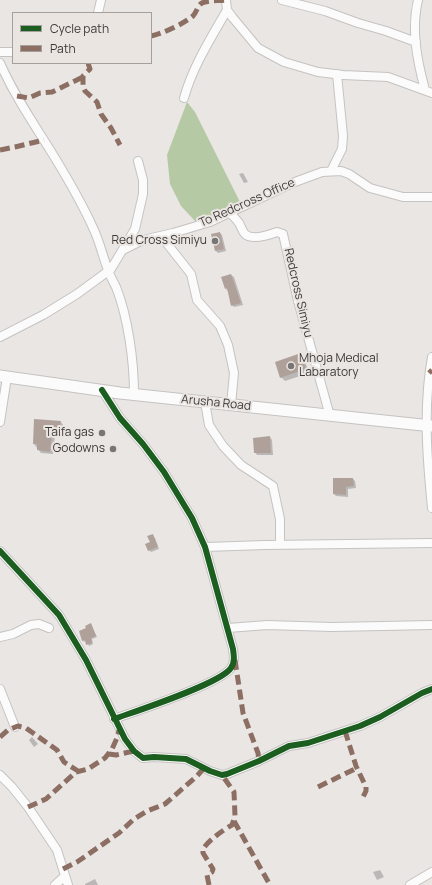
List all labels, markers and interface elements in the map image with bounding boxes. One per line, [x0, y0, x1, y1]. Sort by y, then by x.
legend [12, 12, 152, 64]
text: Cycle path [50, 20, 109, 37]
text: Path [50, 40, 76, 57]
street label: To Redcross Office [197, 175, 297, 231]
place label: Red Cross Simiyu [111, 234, 207, 248]
marker: Red Cross Simiyu [210, 236, 220, 246]
street label: Redcross Simiyu [281, 247, 315, 339]
place label: Mhoja Medical Labaratory [299, 352, 378, 380]
marker: Mhoja Medical Labaratory [286, 361, 296, 371]
street label: Arusha Road [180, 392, 252, 414]
place label: Taifa gas [45, 426, 94, 440]
marker: Taifa gas [97, 428, 107, 438]
place label: Godowns [53, 442, 105, 456]
marker: Godowns [108, 444, 118, 454]

